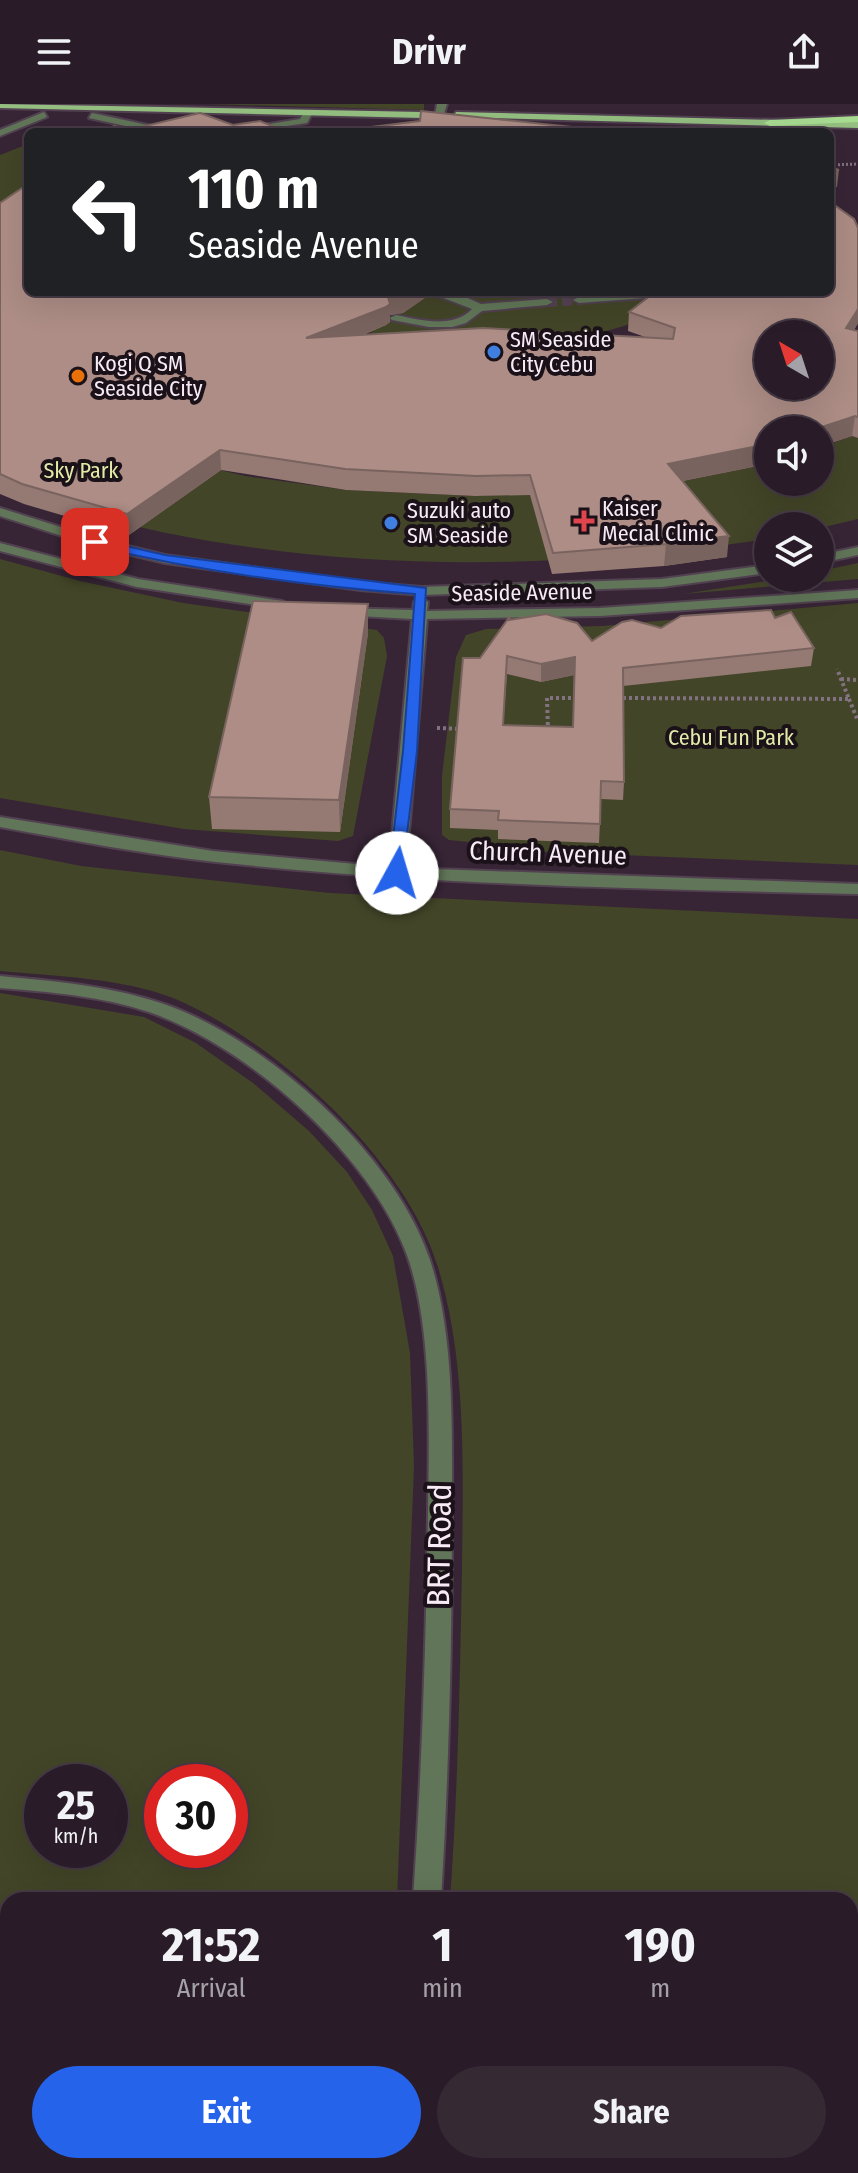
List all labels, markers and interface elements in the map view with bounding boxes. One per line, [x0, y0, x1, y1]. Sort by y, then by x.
icon: menu [32, 30, 76, 74]
text: Drivr [392, 30, 466, 74]
icon: share [782, 30, 826, 74]
text: 110 m [188, 156, 319, 223]
icon: left [56, 160, 160, 264]
text: Seaside Avenue [188, 224, 419, 268]
north arrow [754, 320, 834, 400]
map controls [754, 320, 834, 592]
place label: SM Seaside City Cebu [510, 326, 611, 378]
marker: SM Seaside City Cebu [485, 343, 503, 361]
place label: Kogi Q SM Seaside City [94, 350, 203, 402]
marker: Kogi Q SM Seaside City [69, 367, 87, 385]
button: sound [754, 416, 834, 496]
park label: Sky Park [43, 457, 119, 484]
place label: Kaiser Mecial Clinic [602, 495, 714, 547]
place label: Suzuki auto SM Seaside [407, 497, 511, 549]
pin [61, 508, 129, 576]
marker: Kaiser Mecial Clinic [573, 510, 595, 532]
button: layers [754, 512, 834, 592]
marker: Suzuki auto SM Seaside [382, 514, 400, 532]
icon: arrive [73, 520, 117, 564]
street label: Seaside Avenue [451, 578, 593, 607]
park label: Cebu Fun Park [668, 724, 795, 751]
position arrow [355, 831, 439, 915]
street label: Church Avenue [469, 835, 627, 872]
street label: BRT Road [419, 1483, 459, 1607]
speed limit sign: 30 [144, 1764, 248, 1868]
text: 25 [57, 1782, 95, 1830]
text: km/h [54, 1824, 98, 1848]
text: 21:52 [162, 1916, 260, 1974]
text: 1 [432, 1916, 453, 1974]
text: 190 [625, 1916, 696, 1974]
text: Arrival [177, 1973, 246, 2004]
text: min [422, 1973, 463, 2004]
text: m [650, 1973, 670, 2004]
button: Exit [32, 2066, 421, 2158]
button: Share [437, 2066, 826, 2158]

